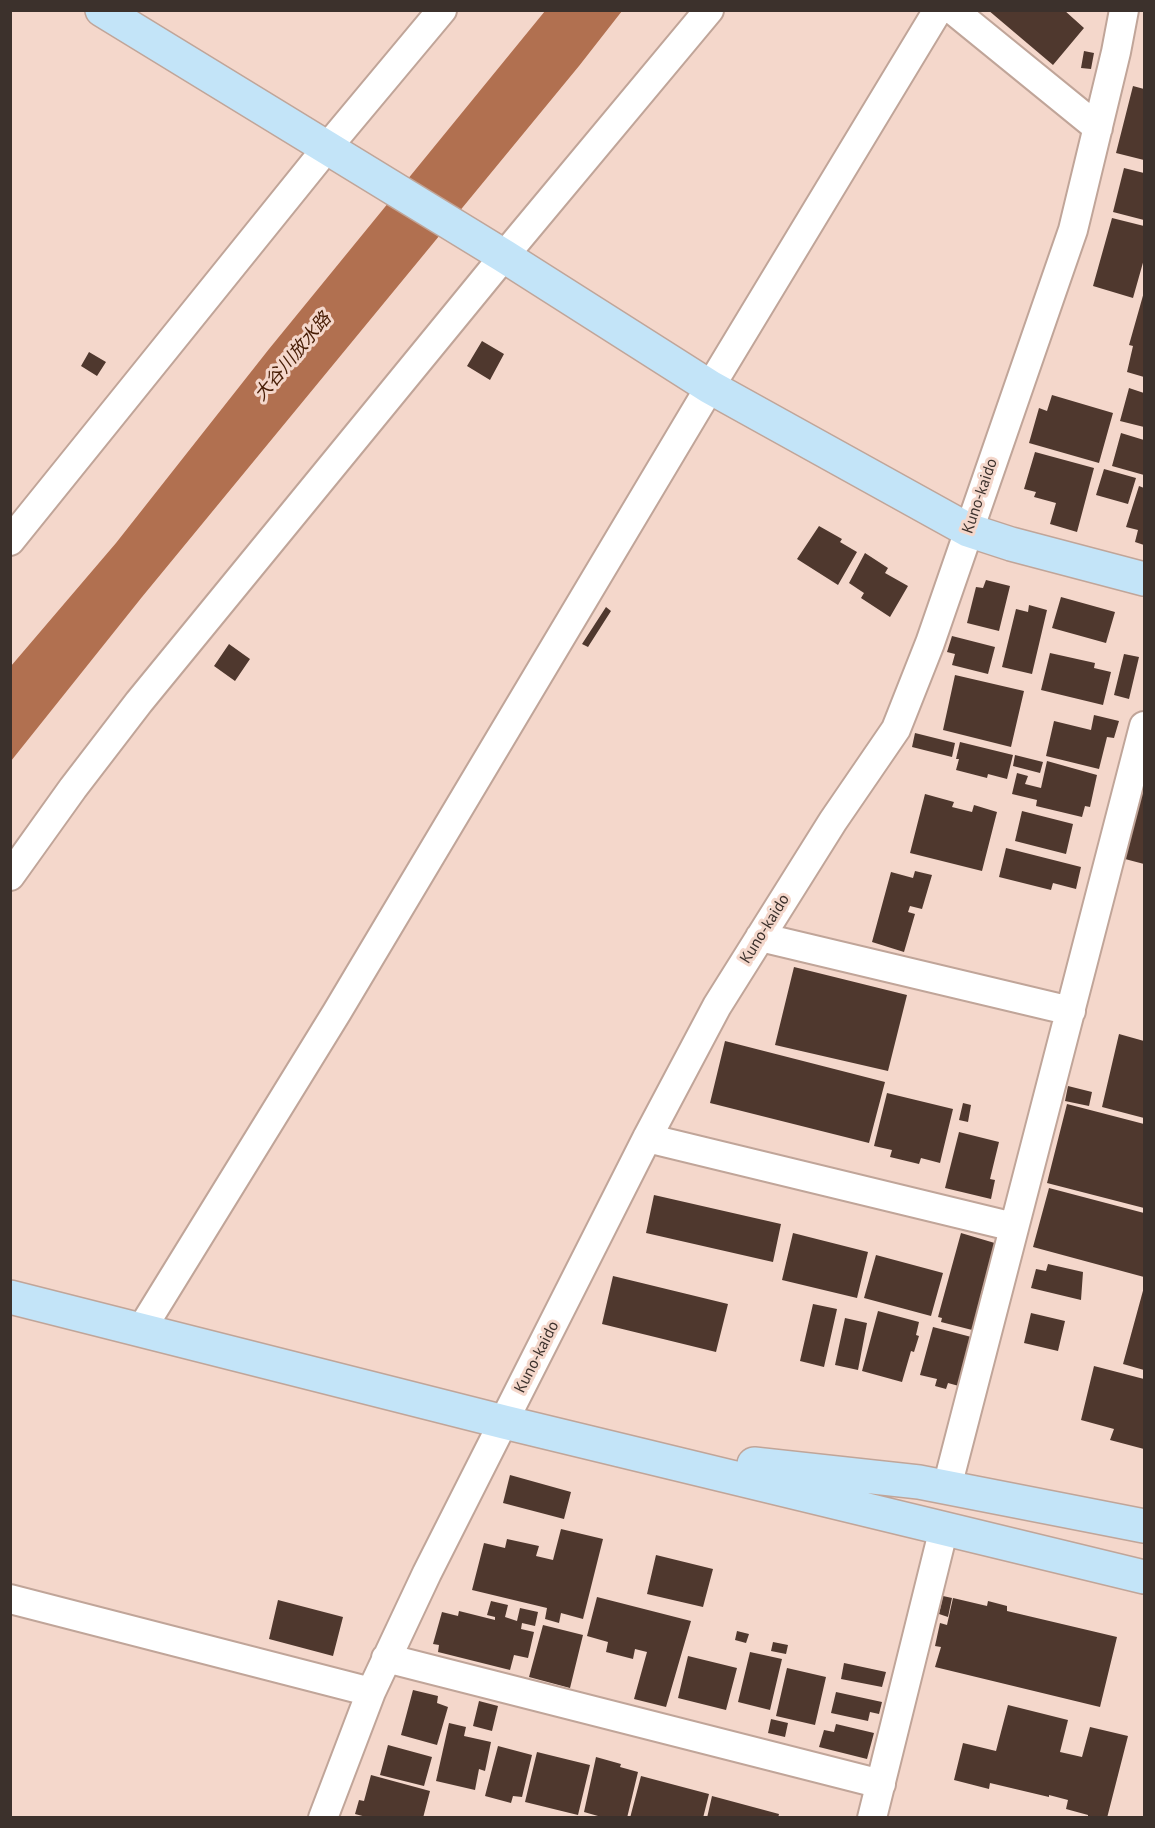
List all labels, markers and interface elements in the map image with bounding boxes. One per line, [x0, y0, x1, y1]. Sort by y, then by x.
water label: 大谷川放水路 [250, 309, 336, 405]
street label: Kuno-kaido [958, 456, 1002, 536]
street label: Kuno-kaido [736, 891, 794, 967]
street label: Kuno-kaido [511, 1318, 563, 1396]

